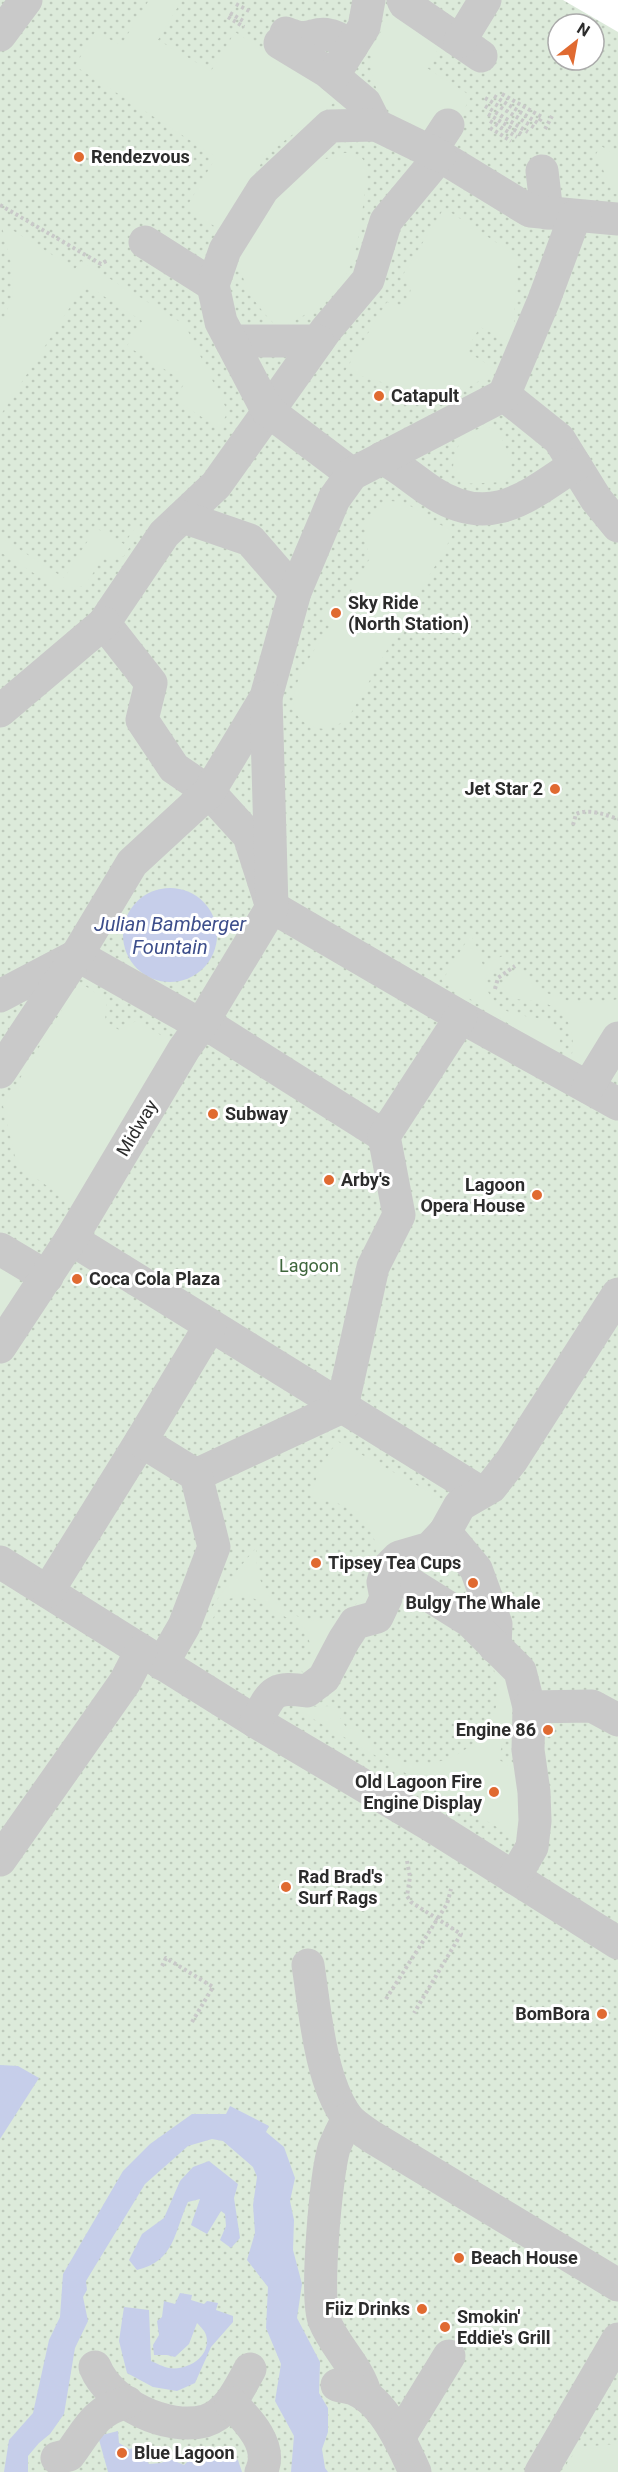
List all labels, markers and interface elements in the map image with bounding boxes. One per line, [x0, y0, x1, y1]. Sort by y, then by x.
north arrow [546, 12, 606, 72]
text: N [574, 19, 593, 41]
place label: Rendezvous [91, 146, 190, 167]
marker: Rendezvous [72, 150, 86, 164]
place label: Catapult [391, 385, 459, 406]
marker: Catapult [372, 389, 386, 403]
place label: Sky Ride (North Station) [348, 592, 469, 635]
marker: Sky Ride (North Station) [329, 606, 343, 620]
place label: Jet Star 2 [464, 778, 543, 799]
marker: Jet Star 2 [548, 782, 562, 796]
water label: Julian Bamberger Fountain [94, 912, 247, 959]
street label: Midway [112, 1095, 162, 1160]
place label: Subway [225, 1103, 289, 1124]
marker: Subway [206, 1107, 220, 1121]
place label: Arby's [341, 1169, 390, 1190]
marker: Arby's [322, 1173, 336, 1187]
place label: Lagoon Opera House [420, 1174, 525, 1216]
marker: Lagoon Opera House [530, 1188, 544, 1202]
park label: Lagoon [279, 1255, 339, 1276]
place label: Coca Cola Plaza [89, 1268, 220, 1289]
marker: Coca Cola Plaza [70, 1272, 84, 1286]
place label: Tipsey Tea Cups [328, 1552, 461, 1573]
marker: Tipsey Tea Cups [309, 1556, 323, 1570]
marker: Bulgy The Whale [466, 1576, 480, 1590]
place label: Bulgy The Whale [405, 1592, 541, 1613]
place label: Engine 86 [456, 1719, 536, 1740]
marker: Engine 86 [541, 1723, 555, 1737]
place label: Old Lagoon Fire Engine Display [355, 1771, 483, 1813]
marker: Old Lagoon Fire Engine Display [487, 1785, 501, 1799]
place label: Rad Brad's Surf Rags [298, 1866, 383, 1908]
marker: Rad Brad's Surf Rags [279, 1880, 293, 1894]
place label: BomBora [515, 2003, 590, 2024]
marker: BomBora [595, 2007, 609, 2021]
place label: Beach House [471, 2247, 578, 2268]
marker: Beach House [452, 2251, 466, 2265]
place label: Fiiz Drinks [325, 2298, 410, 2319]
marker: Fiiz Drinks [415, 2302, 429, 2316]
place label: Smokin' Eddie's Grill [457, 2306, 551, 2348]
marker: Smokin' Eddie's Grill [438, 2320, 452, 2334]
place label: Blue Lagoon [134, 2442, 235, 2463]
marker: Blue Lagoon [115, 2446, 129, 2460]

